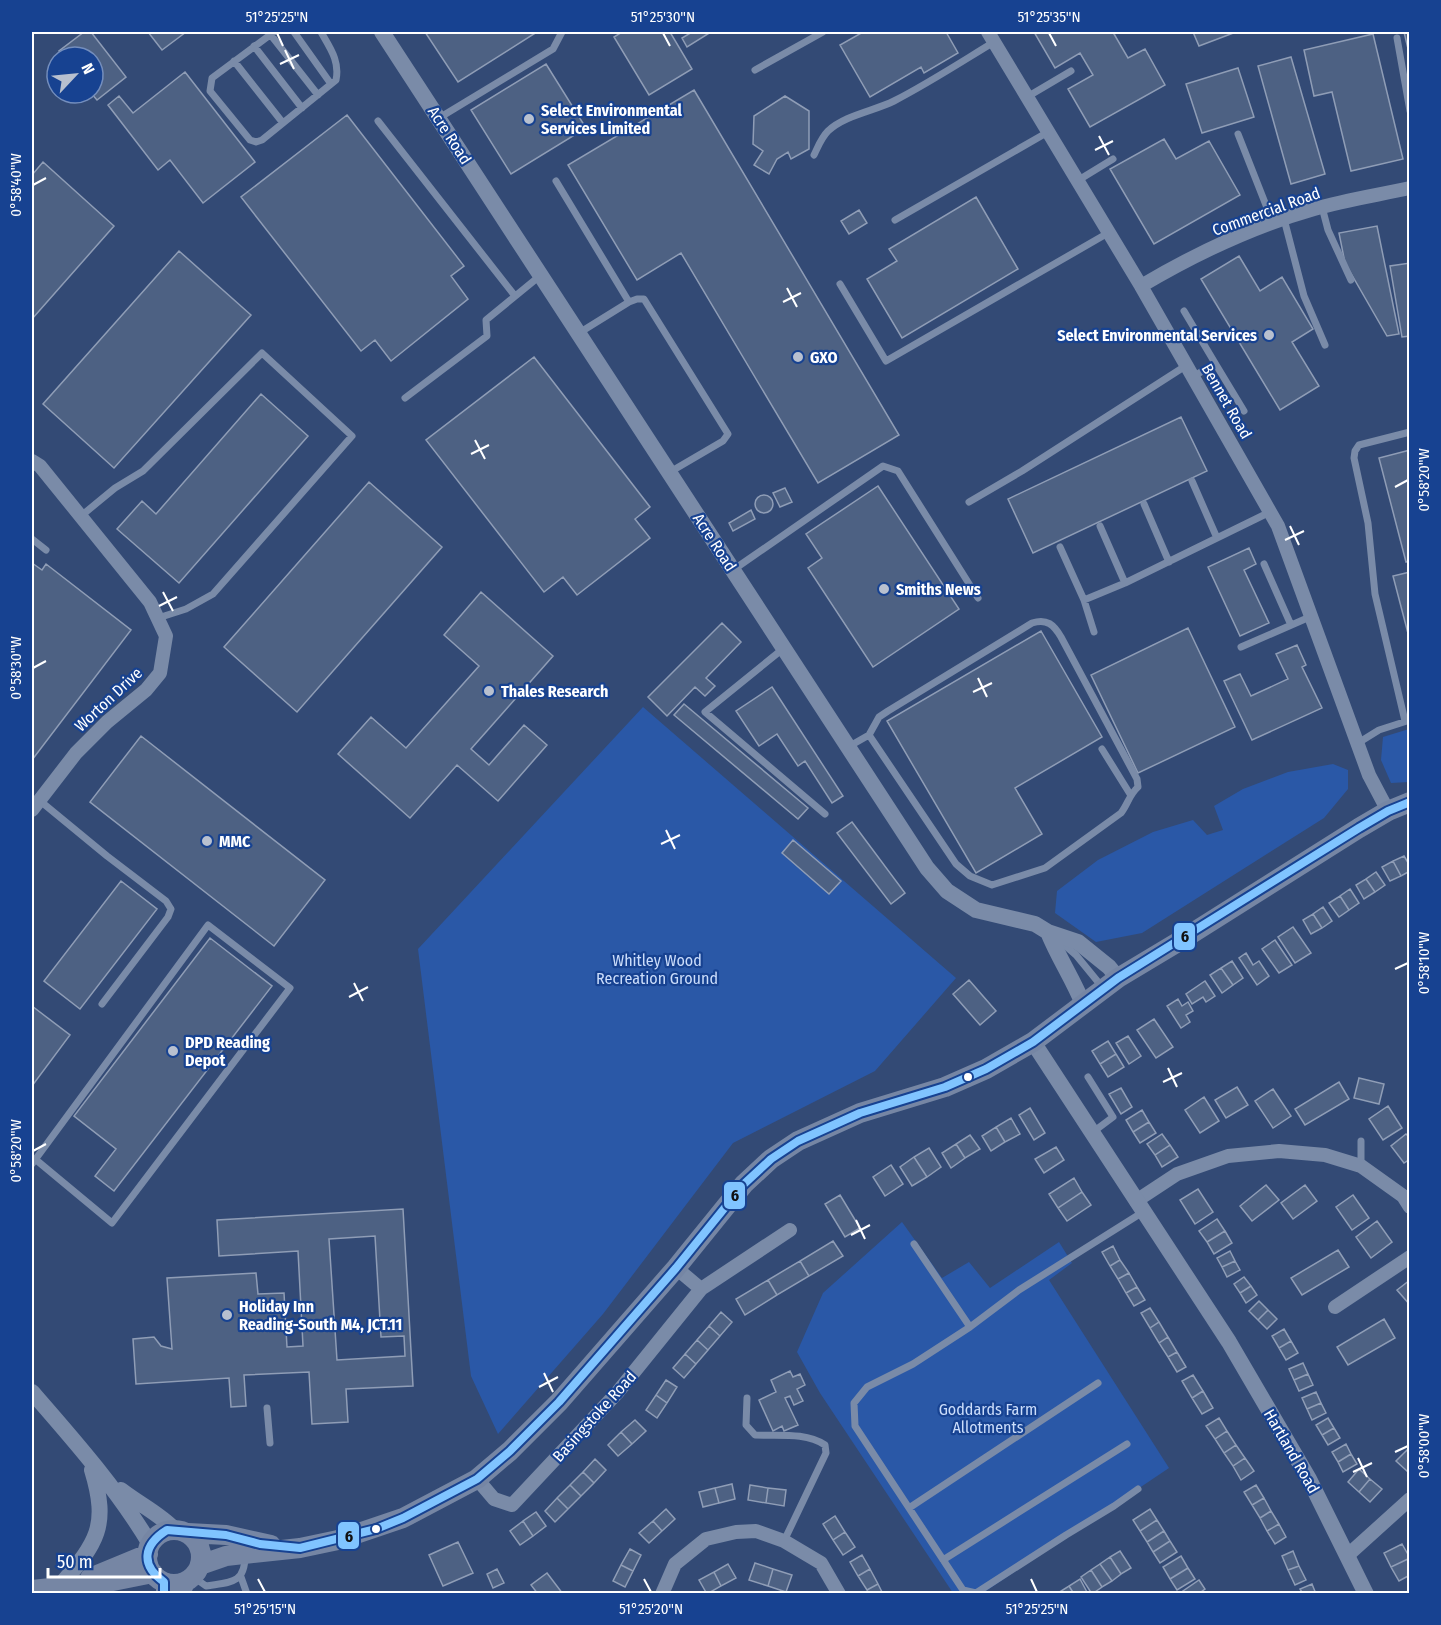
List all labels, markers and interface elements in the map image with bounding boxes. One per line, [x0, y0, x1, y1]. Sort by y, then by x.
text: 51°25'25"N [246, 8, 308, 26]
text: 51°25'30"N [631, 8, 695, 26]
text: 51°25'35"N [1017, 8, 1081, 26]
north arrow [45, 45, 105, 105]
text: N [77, 60, 99, 77]
place label: Select Environmental Services Limited [541, 101, 682, 138]
street label: Acre Road [424, 103, 475, 168]
marker: Select Environmental Services Limited [522, 112, 536, 126]
text: 0°58'40"W [7, 153, 25, 217]
street label: Commercial Road [1210, 183, 1323, 240]
place label: Select Environmental Services [1057, 326, 1257, 345]
marker: Select Environmental Services [1262, 328, 1276, 342]
place label: GXO [810, 348, 838, 367]
marker: GXO [791, 350, 805, 364]
street label: Bennet Road [1197, 360, 1256, 442]
text: 0°58'20"W [1415, 448, 1433, 512]
street label: Acre Road [689, 510, 740, 575]
place label: Smiths News [896, 580, 981, 599]
marker: Smiths News [877, 582, 891, 596]
text: 0°58'30"W [7, 636, 25, 700]
street label: Worton Drive [71, 663, 146, 735]
place label: Thales Research [501, 682, 608, 701]
marker: Thales Research [482, 684, 496, 698]
place label: MMC [219, 832, 251, 851]
marker: MMC [200, 834, 214, 848]
line badge: 6 [1173, 922, 1196, 951]
text: 6 [1181, 927, 1189, 946]
text: 0°58'10"W [1415, 932, 1433, 994]
park label: Whitley Wood Recreation Ground [596, 951, 718, 988]
place label: DPD Reading Depot [185, 1033, 270, 1070]
marker: DPD Reading Depot [166, 1044, 180, 1058]
unlabelled marker [962, 1071, 974, 1083]
text: 0°58'20"W [7, 1119, 25, 1183]
line badge: 6 [723, 1181, 746, 1210]
text: 6 [731, 1186, 739, 1205]
place label: Holiday Inn Reading-South M4, JCT.11 [239, 1297, 402, 1334]
marker: Holiday Inn Reading-South M4, JCT.11 [220, 1308, 234, 1322]
street label: Basingstoke Road [549, 1367, 640, 1466]
park label: Goddards Farm Allotments [939, 1400, 1037, 1437]
street label: Hartland Road [1260, 1406, 1323, 1497]
text: 0°58'00"W [1415, 1414, 1433, 1478]
line badge: 6 [337, 1521, 360, 1550]
unlabelled marker [370, 1523, 382, 1535]
text: 6 [345, 1527, 353, 1546]
scale bar [48, 1541, 160, 1579]
text: 50 m [57, 1551, 93, 1573]
text: 51°25'15"N [234, 1600, 296, 1618]
text: 51°25'20"N [619, 1600, 683, 1618]
text: 51°25'25"N [1006, 1600, 1068, 1618]

